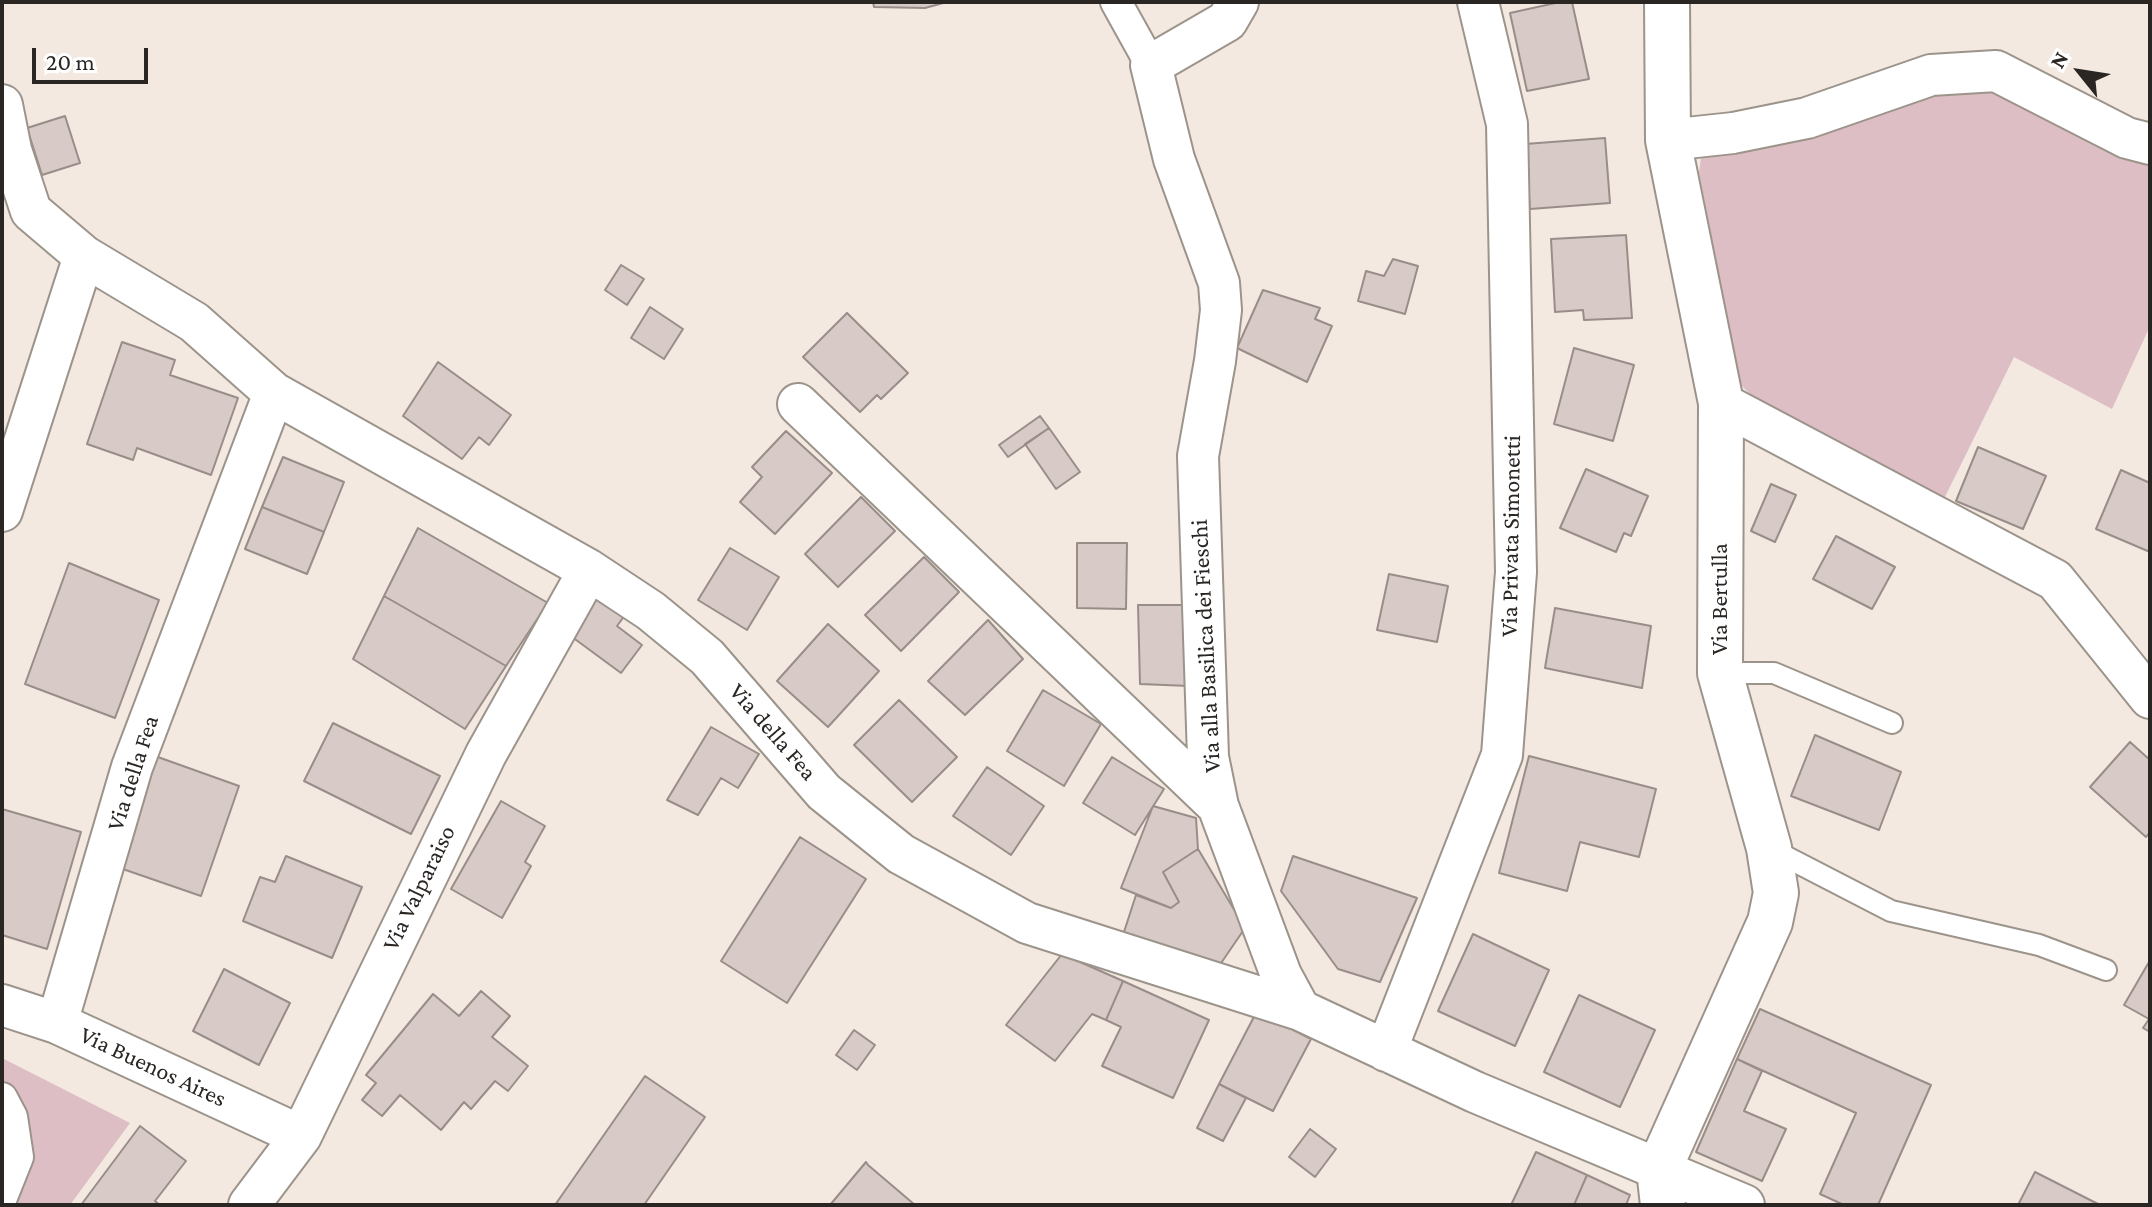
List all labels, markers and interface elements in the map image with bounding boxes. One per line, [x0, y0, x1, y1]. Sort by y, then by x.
scale bar [36, 32, 152, 82]
north arrow [2040, 32, 2120, 112]
text: N [2044, 47, 2073, 72]
text: 20 m [46, 48, 95, 75]
street label: Via Privata Simonetti [1495, 435, 1527, 637]
street label: Via alla Basilica dei Fieschi [1185, 519, 1227, 773]
street label: Via Bertulla [1706, 543, 1734, 655]
street label: Via della Fea [723, 677, 823, 787]
street label: Via della Fea [101, 712, 165, 834]
street label: Via Valparaiso [376, 821, 462, 955]
street label: Via Buenos Aires [75, 1021, 231, 1113]

